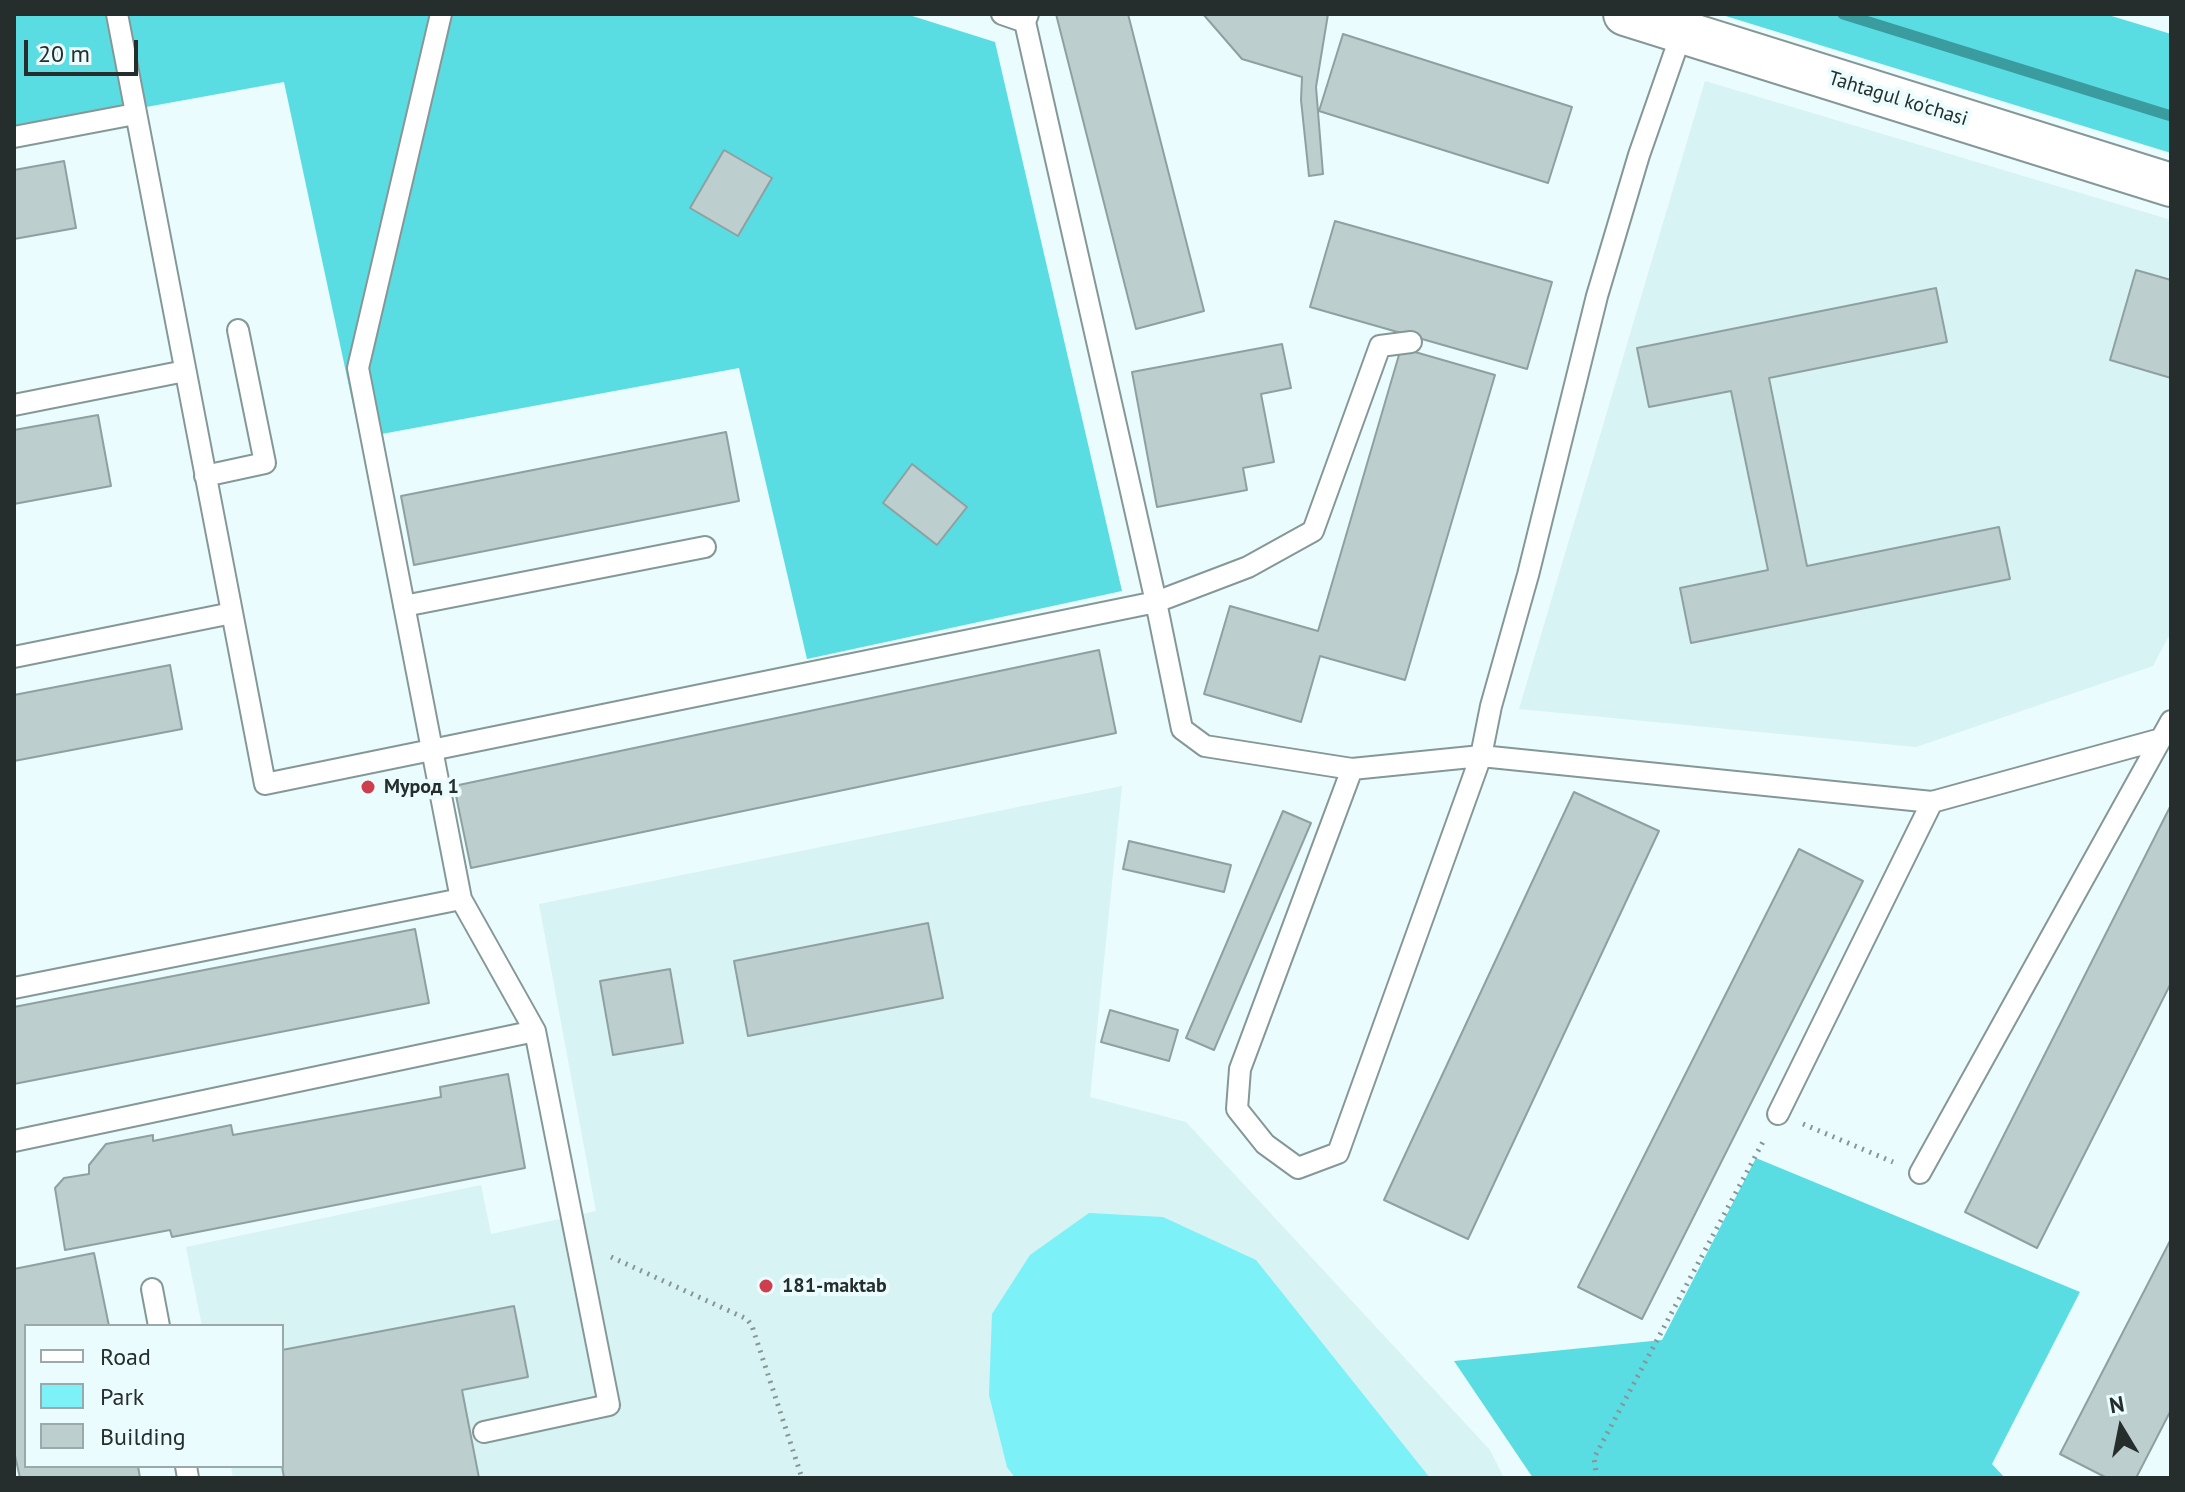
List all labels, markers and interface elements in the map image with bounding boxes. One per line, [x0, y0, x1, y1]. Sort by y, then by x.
scale bar [28, 24, 142, 74]
text: 20 m [38, 38, 90, 69]
street label: Tahtagul ko'chasi [1826, 66, 1970, 132]
place label: Мурод 1 [384, 775, 459, 799]
marker: Мурод 1 [359, 778, 377, 796]
place label: 181-maktab [782, 1274, 887, 1298]
marker: 181-maktab [757, 1277, 775, 1295]
legend [24, 1324, 284, 1468]
text: Road [100, 1341, 151, 1372]
text: Park [100, 1381, 144, 1412]
north arrow [2081, 1388, 2161, 1468]
text: N [2107, 1389, 2126, 1419]
text: Building [100, 1421, 186, 1452]

